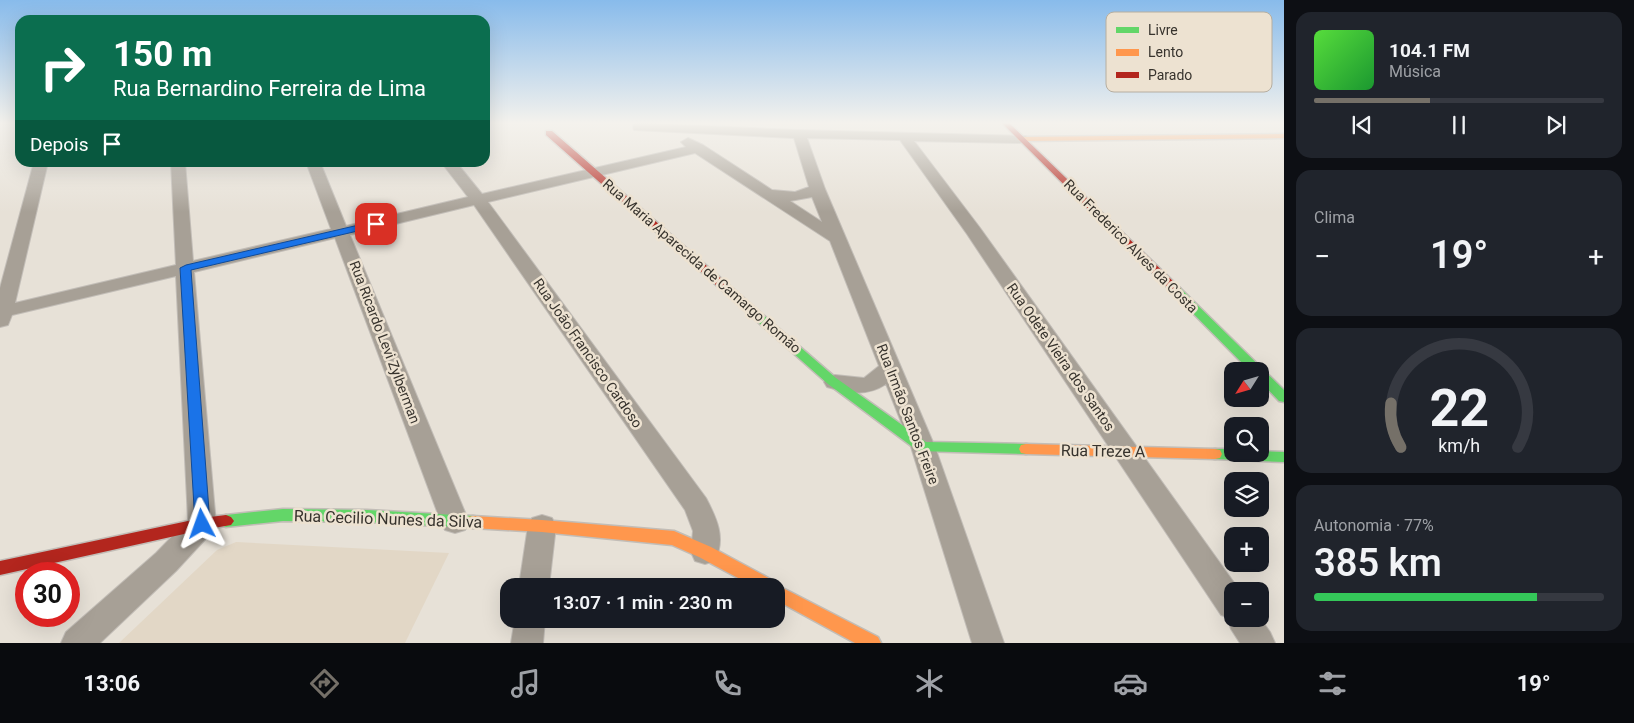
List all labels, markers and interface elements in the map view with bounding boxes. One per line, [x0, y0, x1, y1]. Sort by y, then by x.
legend [1106, 12, 1272, 92]
text: Livre [1148, 22, 1178, 38]
text: 150 m [113, 34, 212, 75]
icon: right [30, 35, 95, 100]
text: 104.1 FM [1389, 39, 1470, 62]
text: Lento [1148, 44, 1183, 60]
text: Música [1389, 62, 1441, 81]
text: Parado [1148, 67, 1192, 83]
text: Rua Bernardino Ferreira de Lima [113, 76, 426, 101]
icon: previous [1348, 111, 1376, 139]
icon: pause [1445, 111, 1473, 139]
icon: next [1542, 111, 1570, 139]
icon: arrive [98, 130, 126, 158]
text: Depois [30, 133, 88, 156]
street label: Rua Maria Aparecida de Camargo Romão [600, 176, 804, 356]
street label: Rua Frederico Alves da Costa [1061, 176, 1201, 316]
pin [355, 203, 397, 245]
text: Clima [1314, 208, 1355, 227]
icon: arrive [362, 210, 390, 238]
text: 19° [1430, 233, 1488, 277]
text: − [1314, 240, 1330, 273]
text: + [1588, 240, 1604, 273]
street label: Rua Ricardo Levi Zylberman [347, 258, 423, 426]
street label: Rua João Francisco Cardoso [530, 275, 646, 431]
street label: Rua Odete Vieira dos Santos [1004, 280, 1118, 434]
street label: Rua Irmão Santos Freire [874, 342, 942, 486]
north arrow [1224, 362, 1269, 408]
map controls [1224, 362, 1269, 627]
text: 22 [1429, 378, 1489, 439]
button: search [1224, 417, 1269, 462]
text: km/h [1438, 435, 1480, 456]
street label: Rua Treze A [1061, 441, 1146, 461]
button: layers [1224, 472, 1269, 517]
position arrow [175, 497, 227, 549]
street label: Rua Cecilio Nunes da Silva [293, 506, 483, 532]
text: Autonomia · 77% [1314, 516, 1434, 535]
button: + [1224, 527, 1269, 572]
text: 385 km [1314, 541, 1442, 585]
speed limit sign: 30 [15, 562, 80, 627]
button: − [1224, 582, 1269, 627]
text: 13:07 · 1 min · 230 m [552, 591, 733, 614]
icon: directions [307, 666, 342, 701]
icon: music [508, 666, 543, 701]
icon: phone [710, 666, 745, 701]
icon: climate [912, 666, 947, 701]
icon: car [1113, 666, 1148, 701]
icon: filters [1315, 666, 1350, 701]
text: 13:06 [83, 671, 140, 696]
text: 19° [1517, 671, 1551, 696]

